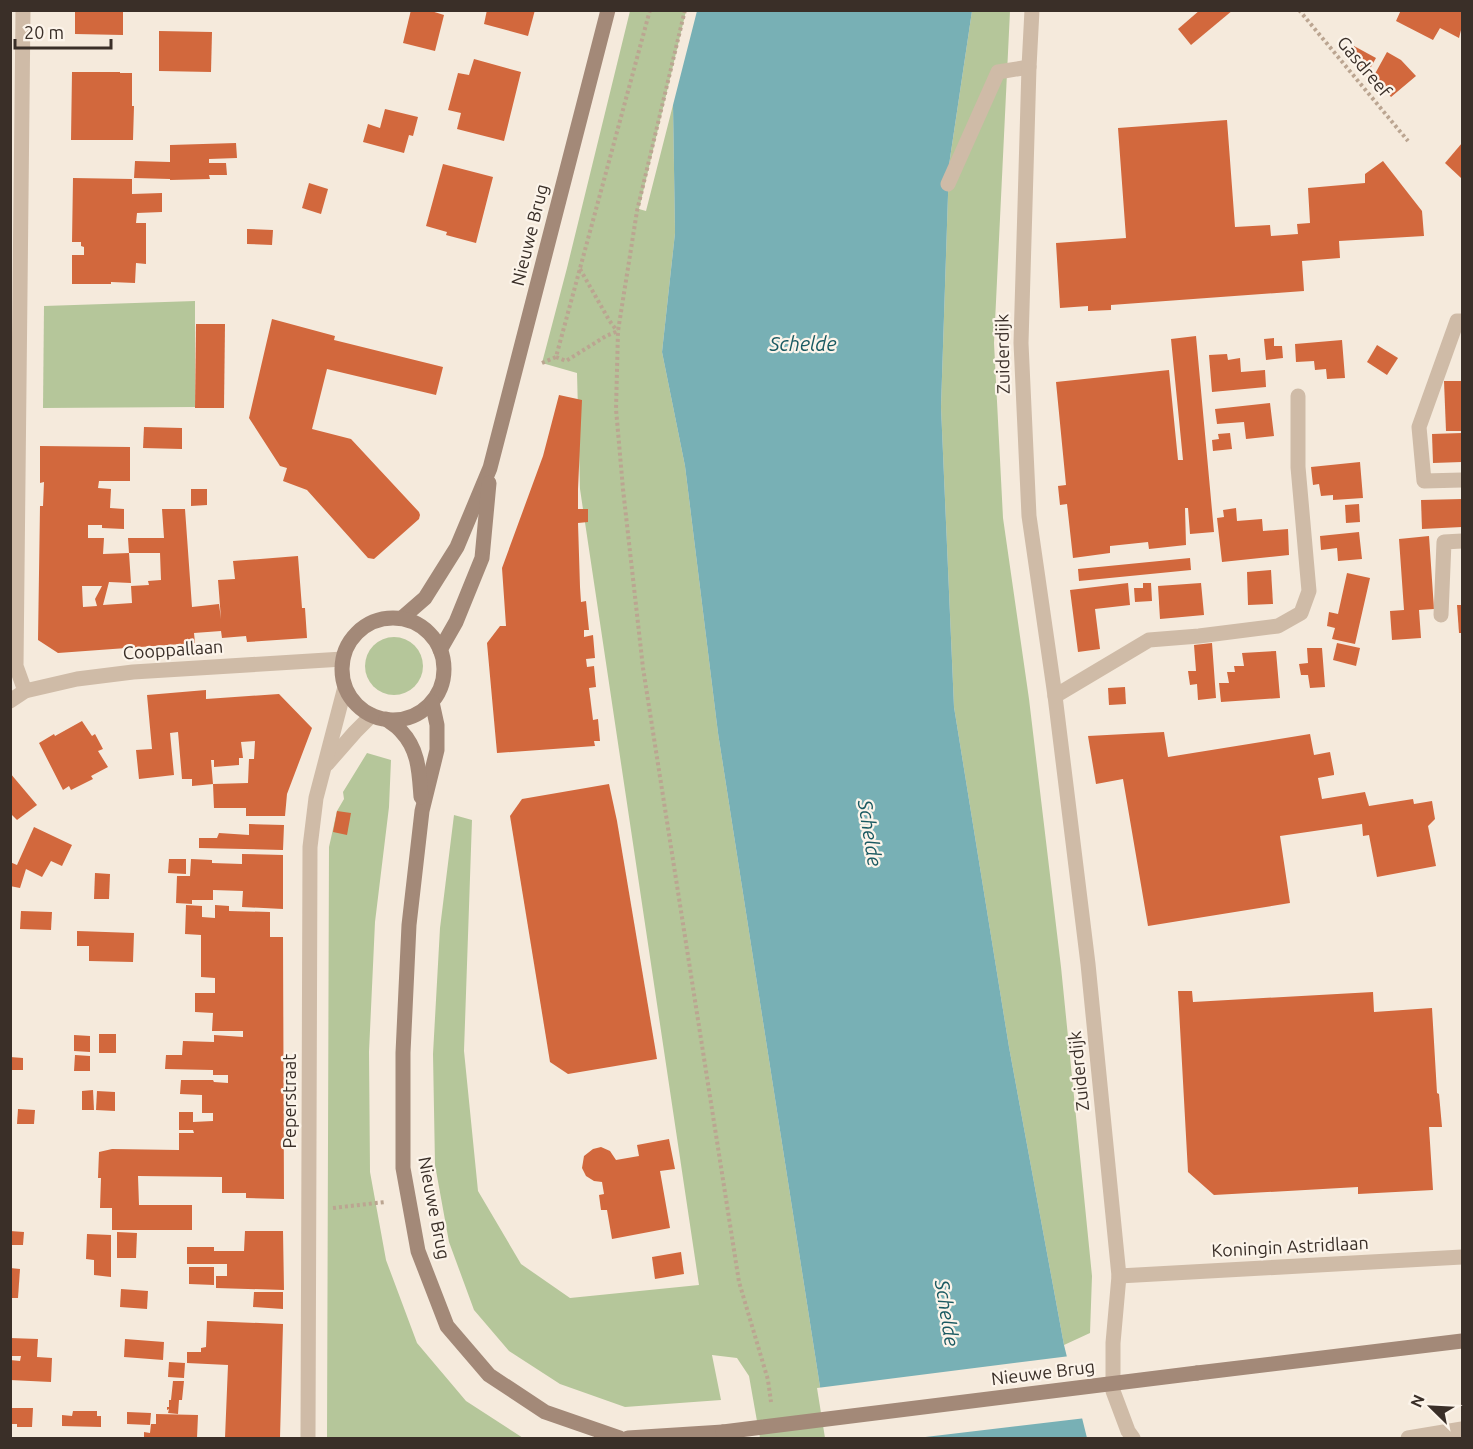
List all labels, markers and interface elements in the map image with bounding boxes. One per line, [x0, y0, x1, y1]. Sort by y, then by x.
scale bar [15, 12, 111, 50]
text: 20 m [24, 22, 64, 42]
street label: Gasdreef [1334, 32, 1396, 101]
street label: Nieuwe Brug [507, 182, 551, 288]
street label: Zuiderdijk [991, 314, 1013, 394]
water label: Schelde [768, 332, 837, 355]
street label: Cooppallaan [122, 636, 224, 662]
water label: Schelde [854, 797, 887, 868]
street label: Zuiderdijk [1064, 1030, 1092, 1112]
street label: Peperstraat [279, 1054, 299, 1148]
street label: Nieuwe Brug [415, 1155, 455, 1261]
street label: Koningin Astridlaan [1211, 1232, 1369, 1260]
water label: Schelde [931, 1277, 964, 1348]
street label: Nieuwe Brug [990, 1356, 1096, 1388]
north arrow [1401, 1377, 1461, 1437]
text: N [1407, 1392, 1428, 1410]

